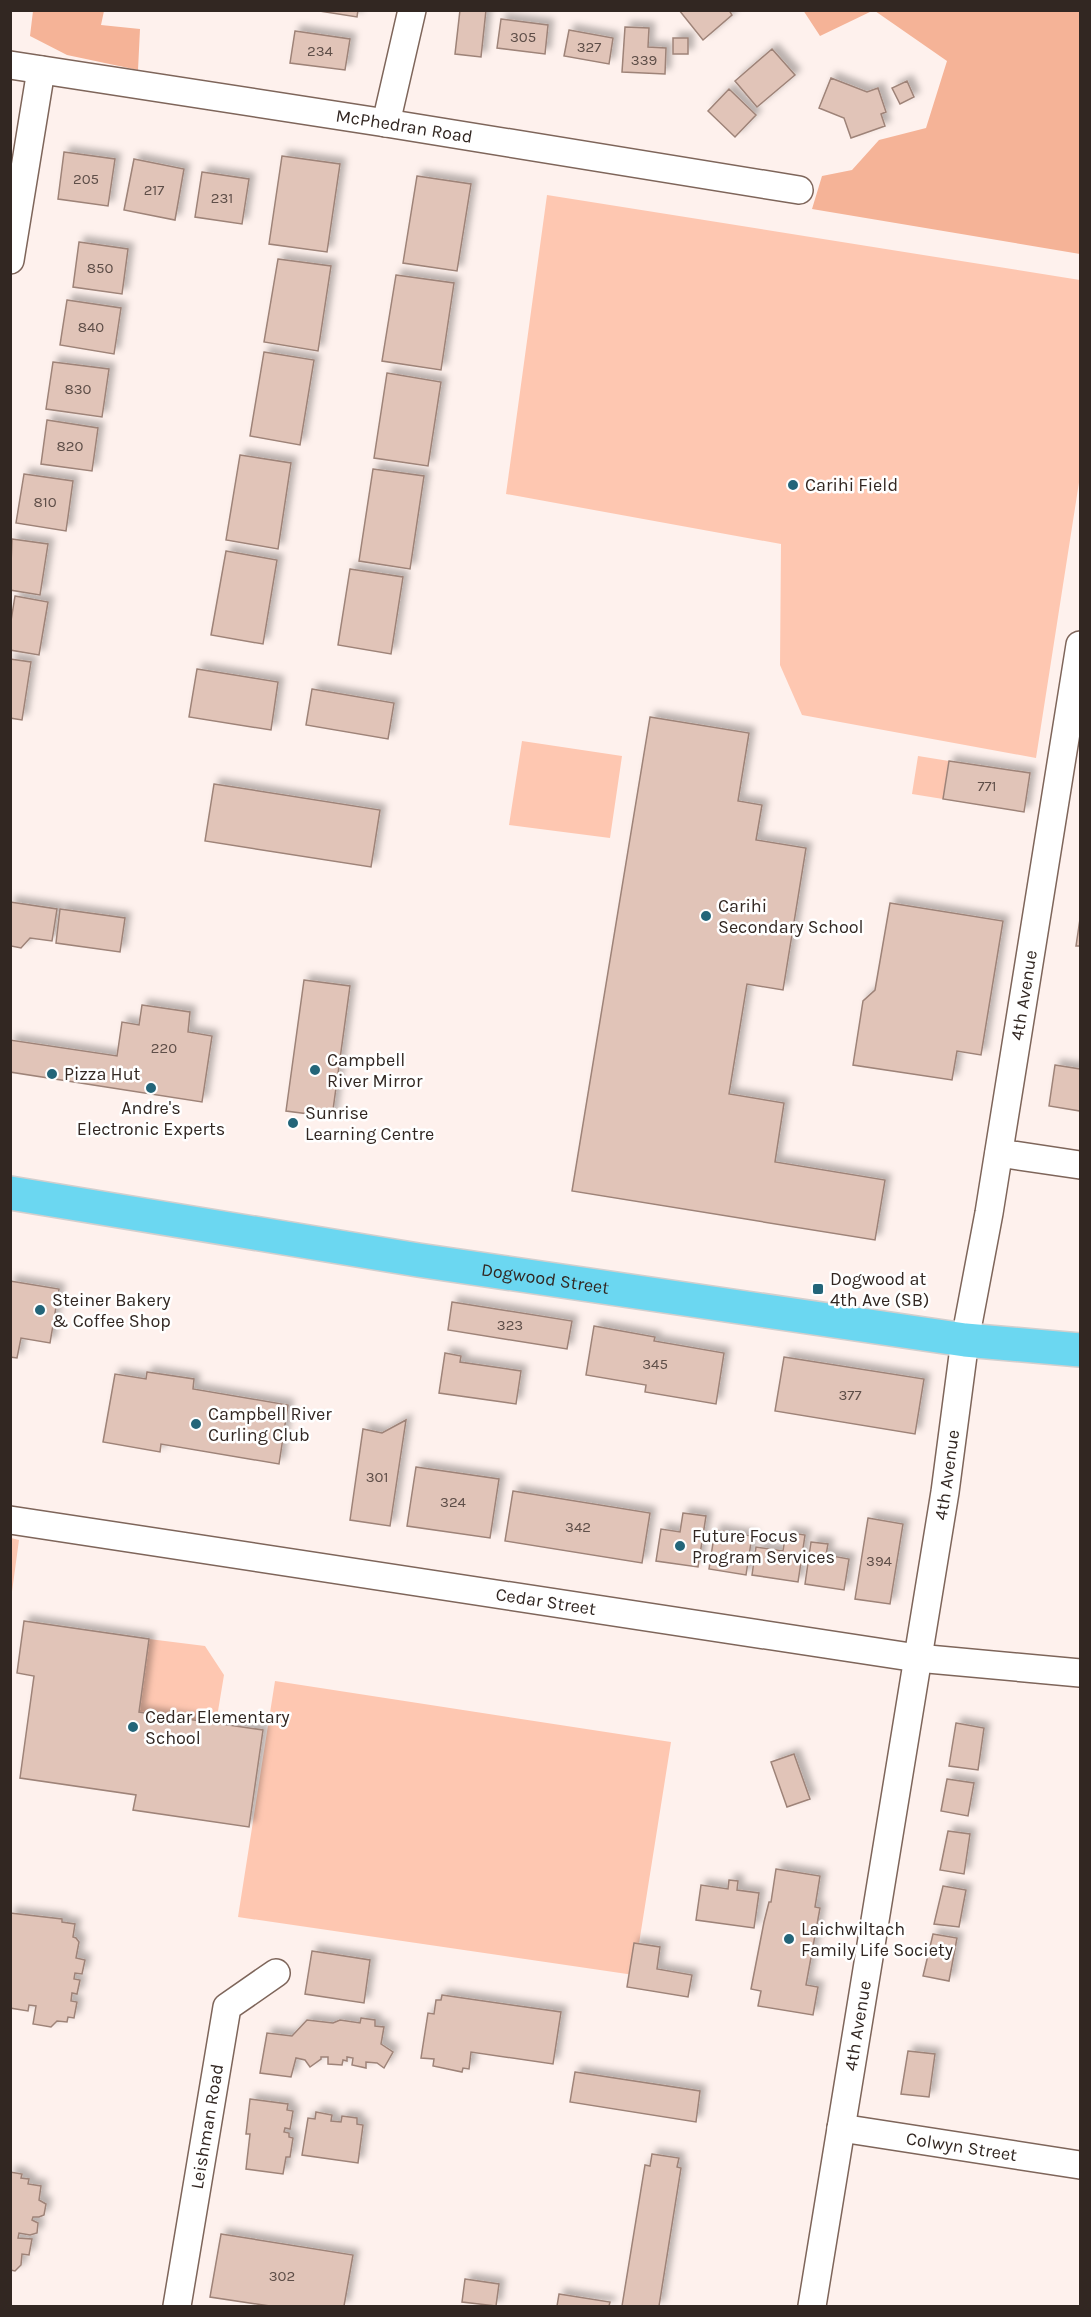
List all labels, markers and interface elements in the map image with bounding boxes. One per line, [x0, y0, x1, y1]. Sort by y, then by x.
house number: 305 [510, 28, 536, 46]
house number: 327 [577, 38, 601, 56]
house number: 234 [307, 42, 334, 60]
house number: 339 [631, 51, 657, 69]
street label: McPhedran Road [334, 104, 474, 148]
house number: 205 [73, 170, 99, 188]
house number: 217 [144, 181, 164, 199]
house number: 231 [211, 189, 233, 207]
house number: 850 [87, 259, 113, 277]
house number: 840 [78, 318, 104, 336]
house number: 830 [65, 380, 92, 398]
house number: 820 [57, 437, 84, 455]
place label: Carihi Field [805, 474, 898, 496]
marker: Carihi Field [786, 478, 800, 492]
house number: 810 [33, 493, 57, 511]
house number: 771 [977, 777, 997, 795]
place label: Carihi Secondary School [718, 895, 864, 938]
marker: Carihi Secondary School [699, 909, 713, 923]
street label: 4th Avenue [1006, 948, 1042, 1042]
house number: 220 [151, 1039, 177, 1057]
place label: Campbell River Mirror [327, 1049, 423, 1092]
place label: Pizza Hut [64, 1063, 141, 1085]
marker: Campbell River Mirror [308, 1063, 322, 1077]
marker: Pizza Hut [45, 1067, 59, 1081]
marker: Andre's Electronic Experts [144, 1081, 158, 1095]
place label: Andre's Electronic Experts [77, 1097, 225, 1140]
place label: Sunrise Learning Centre [305, 1102, 434, 1145]
marker: Sunrise Learning Centre [286, 1116, 300, 1130]
street label: Dogwood Street [480, 1258, 611, 1299]
place label: Dogwood at 4th Ave (SB) [830, 1268, 929, 1311]
marker: Dogwood at 4th Ave (SB) [811, 1282, 825, 1296]
place label: Steiner Bakery & Coffee Shop [52, 1289, 171, 1332]
marker: Steiner Bakery & Coffee Shop [33, 1303, 47, 1317]
house number: 323 [497, 1316, 523, 1334]
house number: 345 [642, 1355, 668, 1373]
house number: 377 [839, 1386, 861, 1404]
place label: Campbell River Curling Club [208, 1403, 332, 1446]
marker: Campbell River Curling Club [189, 1417, 203, 1431]
street label: 4th Avenue [930, 1428, 964, 1522]
house number: 301 [366, 1468, 388, 1486]
house number: 324 [440, 1493, 467, 1511]
house number: 342 [565, 1518, 591, 1536]
place label: Future Focus Program Services [692, 1525, 835, 1568]
marker: Future Focus Program Services [673, 1539, 687, 1553]
house number: 394 [866, 1552, 893, 1570]
street label: Cedar Street [494, 1583, 598, 1620]
place label: Cedar Elementary School [145, 1706, 290, 1749]
marker: Cedar Elementary School [126, 1720, 140, 1734]
place label: Laichwiltach Family Life Society [801, 1918, 954, 1961]
marker: Laichwiltach Family Life Society [782, 1932, 796, 1946]
street label: 4th Avenue [840, 1979, 876, 2073]
street label: Leishman Road [186, 2062, 228, 2191]
street label: Colwyn Street [905, 2127, 1019, 2166]
house number: 302 [269, 2267, 295, 2285]

